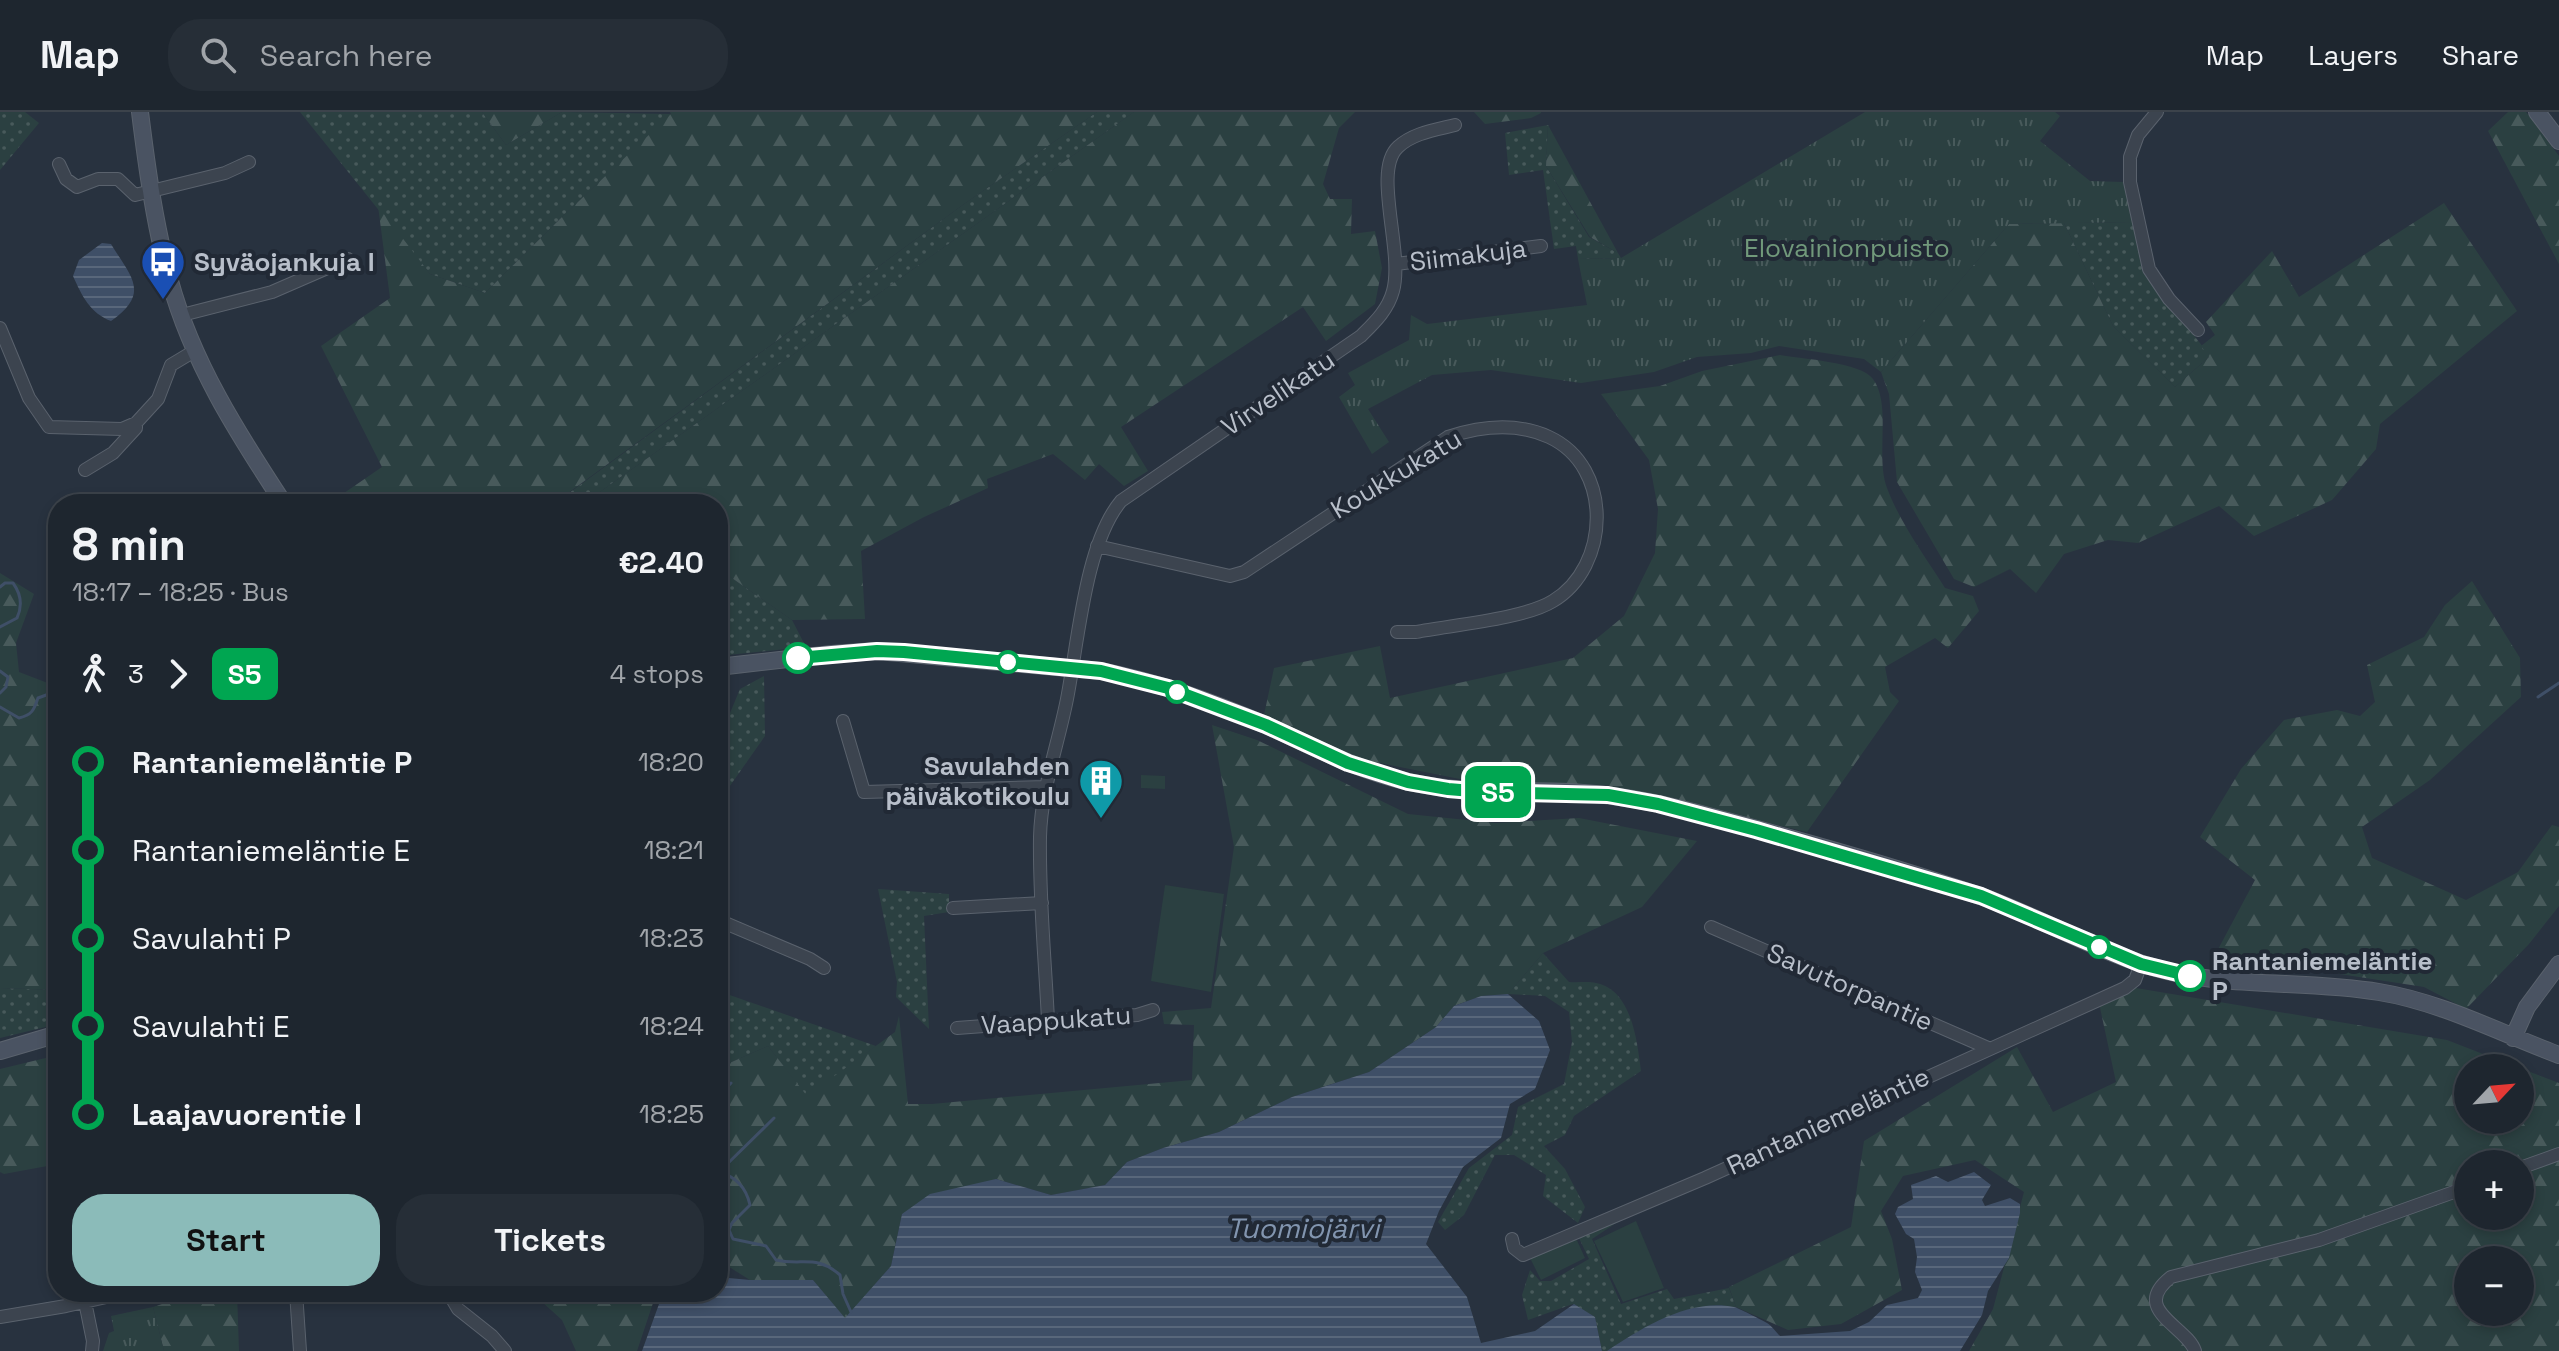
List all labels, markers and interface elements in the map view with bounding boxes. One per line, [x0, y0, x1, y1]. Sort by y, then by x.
search box [168, 19, 728, 91]
text: Map [40, 31, 120, 79]
icon: search [196, 33, 240, 77]
text: Search here [260, 36, 433, 75]
text: Map [2206, 37, 2264, 73]
text: Layers [2308, 37, 2398, 73]
text: Share [2442, 37, 2519, 73]
street label: Siimakuja [1408, 231, 1528, 279]
park label: Elovainionpuisto [1744, 231, 1950, 265]
bus stop icon: Syväojankuja I [139, 238, 187, 301]
place label: Syväojankuja I [194, 245, 375, 279]
street label: Virvelikatu [1215, 343, 1341, 443]
street label: Koukkukatu [1324, 422, 1468, 526]
text: 8 min [72, 517, 186, 573]
text: €2.40 [618, 543, 704, 582]
text: 18:17 – 18:25 · Bus [72, 575, 289, 609]
unlabelled marker [783, 643, 813, 673]
unlabelled marker [997, 651, 1019, 673]
icon: walk [72, 652, 116, 696]
icon: forward [156, 652, 200, 696]
text: S5 [228, 656, 262, 692]
text: 3 [128, 657, 144, 691]
text: 4 stops [610, 657, 704, 691]
unlabelled marker [1166, 681, 1188, 703]
text: Rantaniemeläntie P [132, 743, 412, 782]
text: 18:20 [638, 745, 704, 779]
place label: Savulahden päiväkotikoulu [886, 749, 1070, 813]
building icon: Savulahden päiväkotikoulu [1077, 757, 1125, 820]
line badge: S5 [1462, 766, 1534, 818]
text: S5 [1481, 774, 1515, 810]
text: Rantaniemeläntie E [132, 831, 410, 870]
text: 18:21 [644, 833, 704, 867]
text: Savulahti P [132, 919, 291, 958]
text: 18:23 [639, 921, 704, 955]
street label: Savutorpantie [1762, 935, 1938, 1039]
unlabelled marker [2088, 936, 2110, 958]
place label: Rantaniemeläntie P [2212, 944, 2433, 1008]
marker: Rantaniemeläntie P [2175, 961, 2205, 991]
street label: Vaappukatu [980, 998, 1132, 1042]
text: Savulahti E [132, 1007, 290, 1046]
text: 18:24 [639, 1009, 704, 1043]
north arrow [2454, 1054, 2534, 1134]
map controls [2454, 1054, 2534, 1326]
street label: Rantaniemeläntie [1721, 1059, 1935, 1183]
text: Laajavuorentie I [132, 1095, 362, 1134]
text: 18:25 [639, 1097, 704, 1131]
button: + [2454, 1150, 2534, 1230]
button: Start [72, 1194, 380, 1286]
button: Tickets [396, 1194, 704, 1286]
water label: Tuomiojärvi [1227, 1210, 1382, 1246]
button: − [2454, 1246, 2534, 1326]

